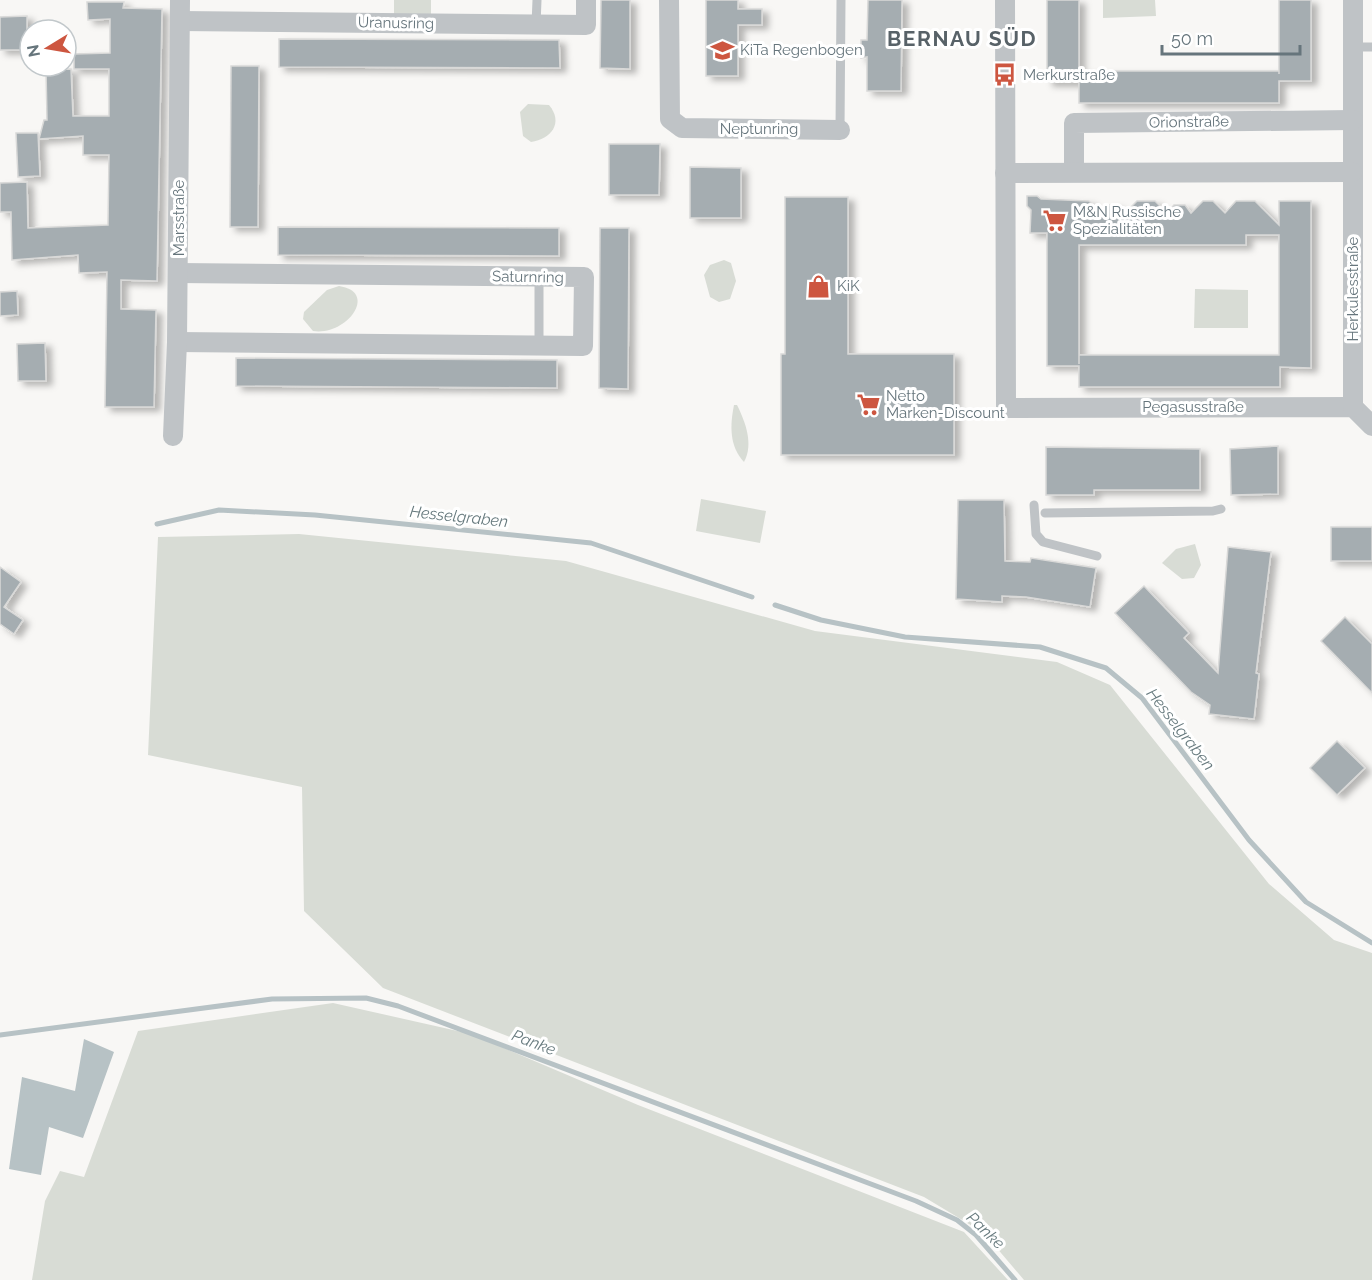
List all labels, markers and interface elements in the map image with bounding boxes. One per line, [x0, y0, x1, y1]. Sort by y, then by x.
street label: Uranusring [358, 13, 434, 33]
north arrow [18, 18, 78, 78]
scale bar [1162, 18, 1300, 56]
district label: BERNAU SÜD [887, 26, 1037, 51]
text: 50 m [1171, 28, 1213, 49]
school or university icon: KiTa Regenbogen [709, 37, 735, 63]
place label: KiTa Regenbogen [740, 41, 863, 59]
text: N [23, 43, 44, 59]
bus stop icon: Merkurstraße [992, 62, 1018, 88]
place label: Merkurstraße [1023, 66, 1115, 84]
street label: Orionstraße [1149, 112, 1229, 132]
street label: Neptunring [720, 120, 798, 138]
street label: Marsstraße [170, 180, 188, 256]
place label: M&N Russische Spezialitäten [1073, 203, 1181, 238]
supermarket icon: M&N Russische Spezialitäten [1042, 208, 1068, 234]
street label: Herkulesstraße [1344, 236, 1362, 341]
street label: Saturnring [492, 267, 564, 287]
shop icon: KiK [806, 273, 832, 299]
place label: KiK [837, 277, 860, 295]
place label: Netto Marken-Discount [886, 387, 1005, 422]
supermarket icon: Netto Marken-Discount [855, 392, 881, 418]
street label: Pegasusstraße [1142, 398, 1244, 416]
water label: Hesselgraben [409, 502, 509, 531]
water label: Hesselgraben [1143, 685, 1219, 774]
water label: Panke [509, 1026, 559, 1060]
water label: Panke [963, 1208, 1009, 1253]

